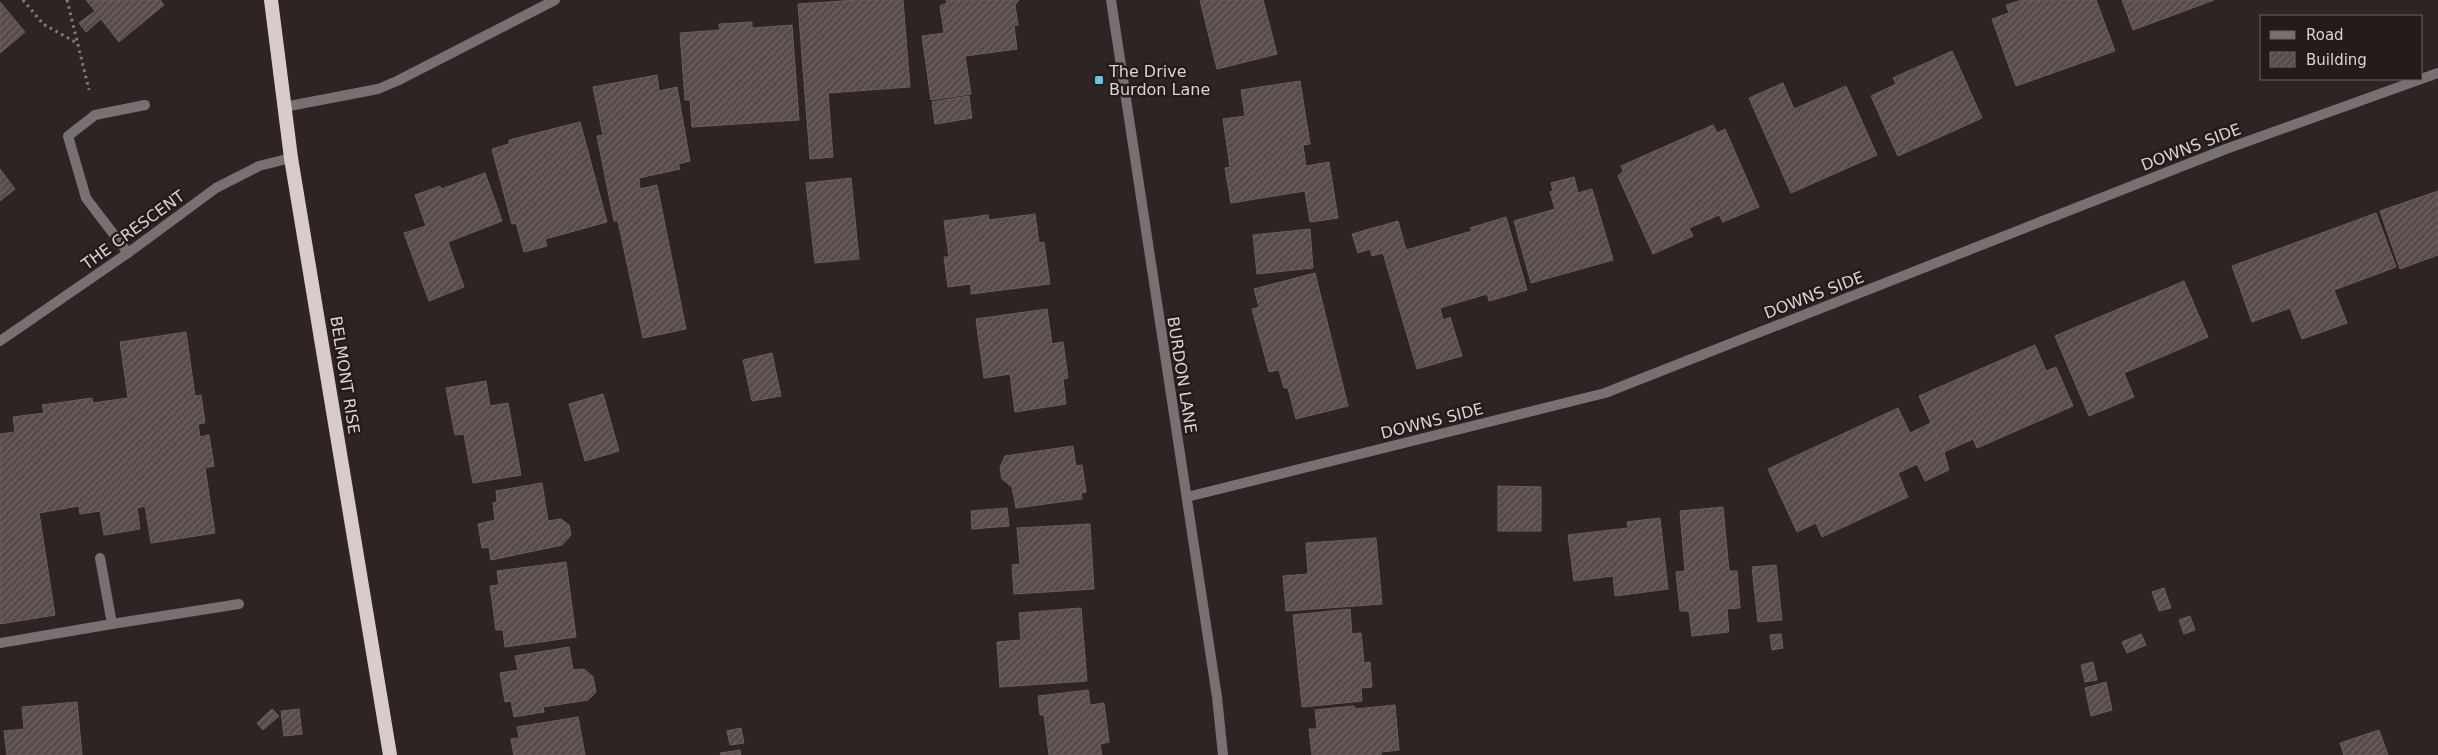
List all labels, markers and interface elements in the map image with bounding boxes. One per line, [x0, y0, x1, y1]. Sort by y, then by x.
legend [2260, 15, 2423, 80]
text: Road [2306, 26, 2344, 44]
text: Building [2306, 51, 2367, 69]
place label: The Drive Burdon Lane [1108, 62, 1210, 99]
marker: The Drive Burdon Lane [1093, 74, 1105, 86]
street label: DOWNS SIDE [2138, 119, 2244, 175]
street label: THE CRESCENT [77, 186, 188, 274]
street label: DOWNS SIDE [1761, 267, 1867, 323]
street label: BELMONT RISE [326, 315, 364, 435]
street label: BURDON LANE [1163, 315, 1201, 435]
street label: DOWNS SIDE [1379, 399, 1485, 443]

